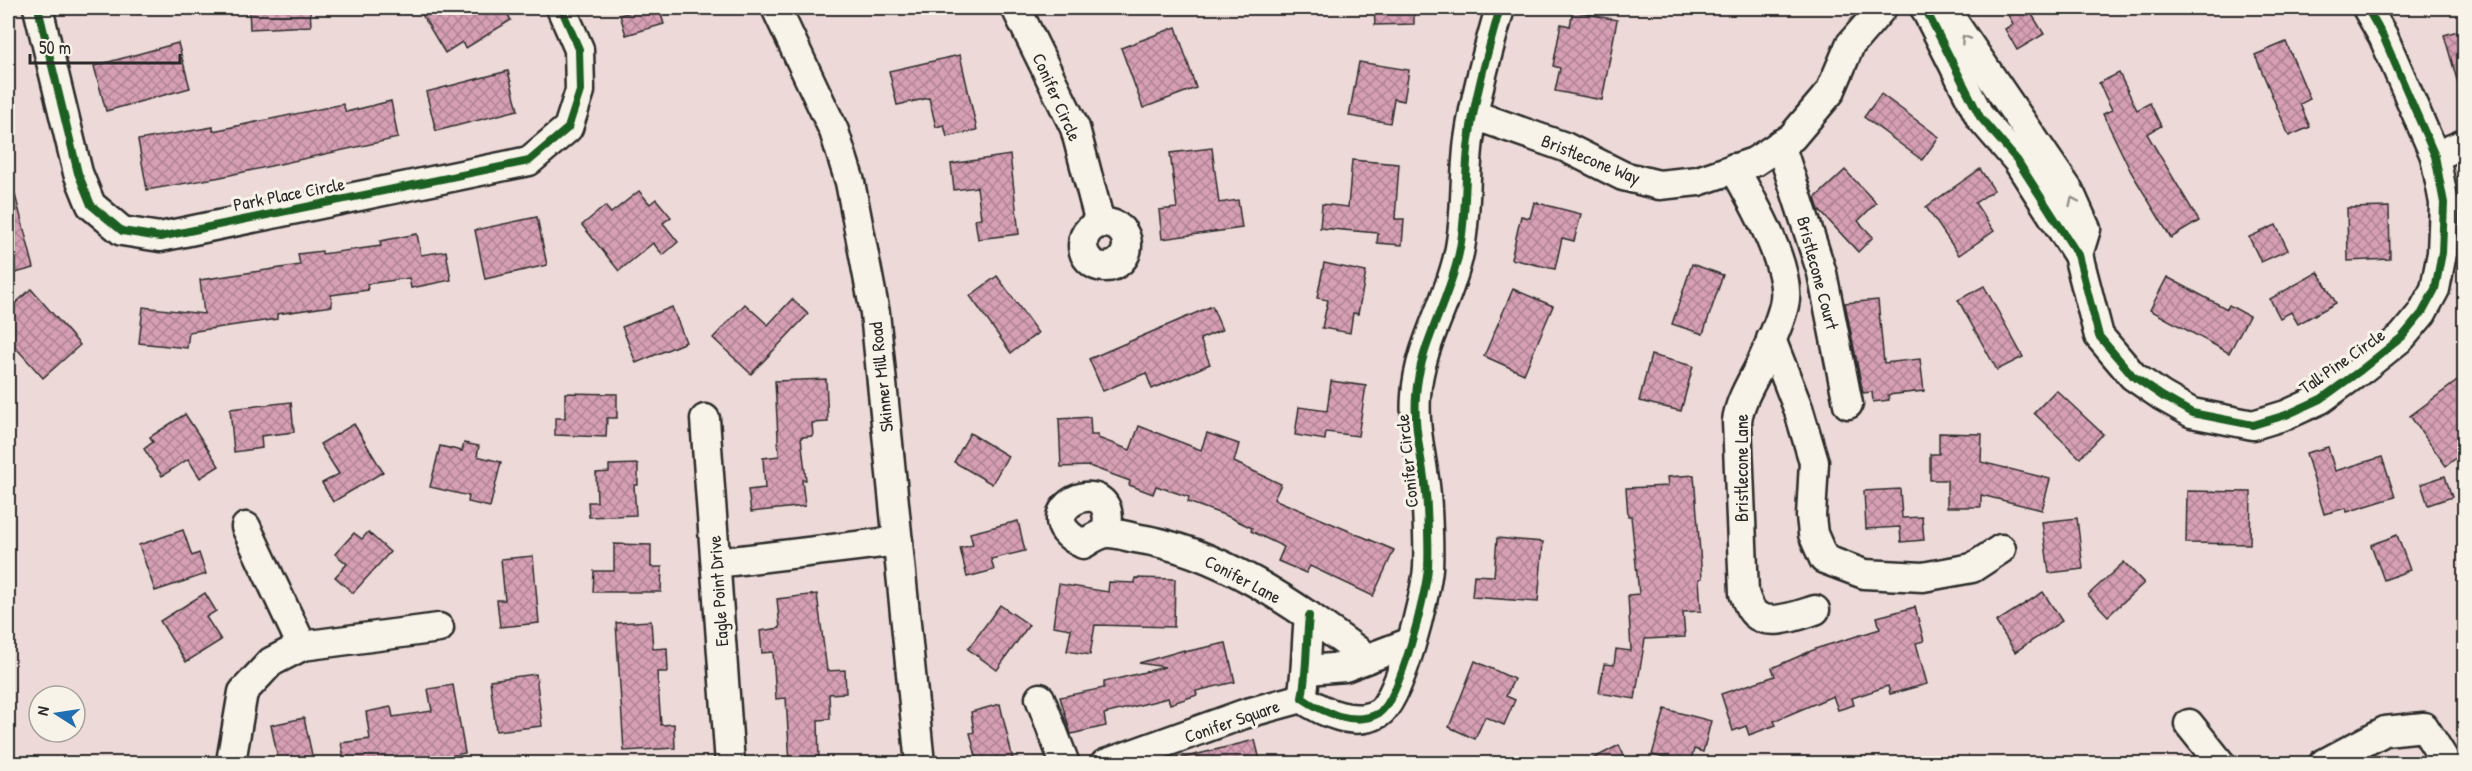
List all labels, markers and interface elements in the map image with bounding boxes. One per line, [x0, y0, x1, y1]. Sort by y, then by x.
scale bar [30, 27, 180, 65]
text: 50 m [39, 35, 71, 60]
one-way arrow [1961, 35, 1973, 45]
street label: Conifer Circle [1027, 49, 1087, 145]
street label: Bristlecone Way [1538, 128, 1645, 190]
street label: Park Place Circle [231, 171, 347, 217]
one-way arrow [2069, 197, 2081, 208]
street label: Bristlecone Court [1791, 214, 1845, 333]
street label: Skinner Mill Road [863, 321, 899, 433]
street label: Tall Pine Circle [2294, 322, 2390, 400]
street label: Conifer Circle [1390, 413, 1424, 509]
street label: Bristlecone Lane [1729, 414, 1754, 522]
street label: Eagle Point Drive [702, 535, 734, 647]
street label: Conifer Lane [1200, 548, 1286, 610]
north arrow [27, 684, 87, 744]
street label: Conifer Square [1181, 693, 1283, 749]
text: N [31, 704, 54, 717]

